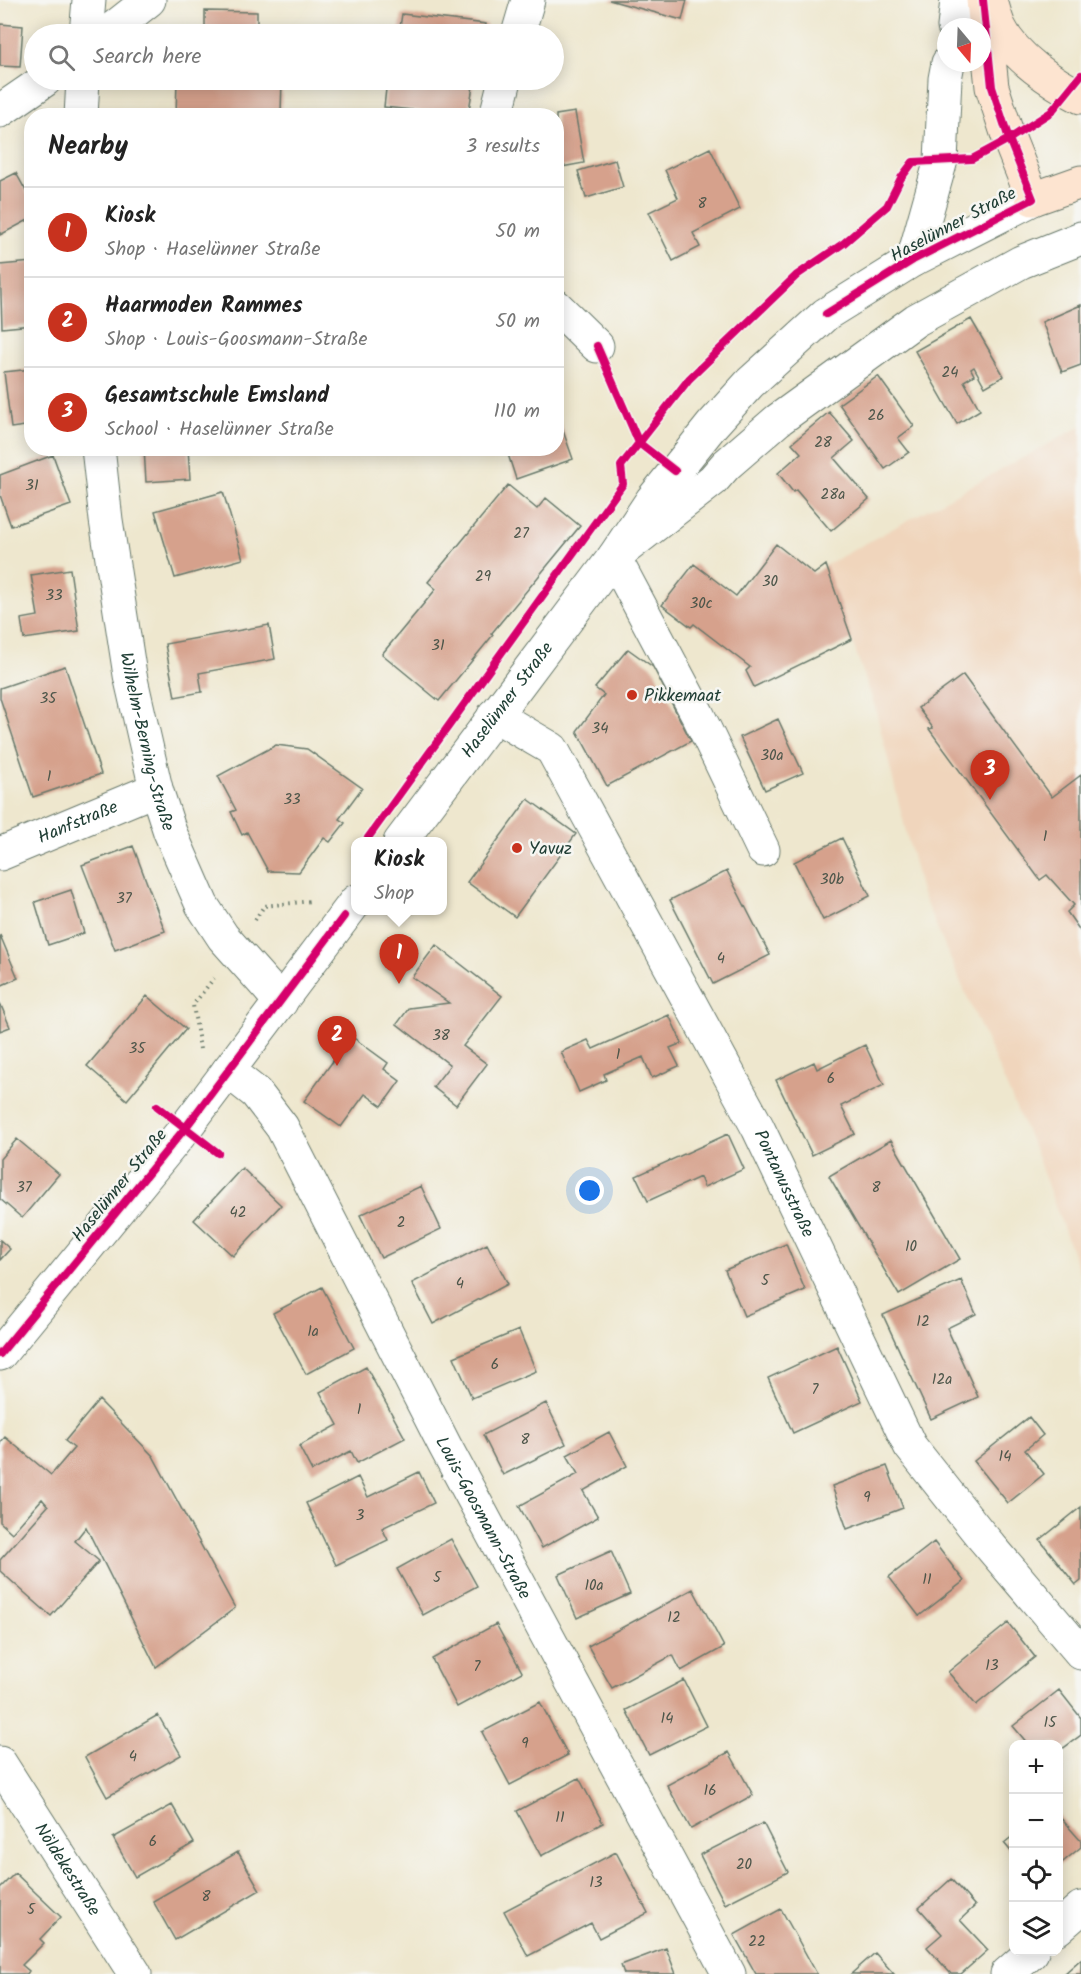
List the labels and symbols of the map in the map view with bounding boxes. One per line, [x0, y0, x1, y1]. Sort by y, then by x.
north arrow [937, 18, 991, 72]
street label: Haselünner Straße [885, 180, 1022, 271]
house number: 8 [697, 192, 707, 216]
house number: 24 [942, 361, 958, 385]
house number: 26 [867, 404, 885, 428]
house number: 28 [814, 431, 833, 455]
house number: 31 [25, 474, 39, 498]
house number: 28a [821, 483, 845, 507]
house number: 27 [513, 522, 530, 546]
house number: 29 [475, 565, 492, 589]
house number: 30 [762, 570, 779, 594]
house number: 33 [45, 584, 63, 608]
house number: 30c [690, 592, 713, 616]
house number: 31 [431, 634, 445, 658]
street label: Haselünner Straße [455, 636, 562, 765]
street label: Wilhelm-Berning-Straße [111, 650, 182, 835]
place label: Pikkemaat [644, 682, 722, 711]
house number: 35 [40, 687, 57, 711]
marker: Pikkemaat [625, 688, 639, 702]
house number: 34 [592, 717, 608, 741]
house number: 30a [760, 744, 784, 768]
pin: 3 [970, 750, 1010, 800]
house number: 1 [47, 765, 52, 789]
house number: 33 [283, 788, 301, 812]
street label: Hanfstraße [33, 793, 123, 853]
house number: 1 [1043, 825, 1048, 849]
place label: Yavuz [529, 835, 572, 864]
marker: Yavuz [510, 841, 524, 855]
house number: 30b [820, 868, 844, 892]
house number: 37 [116, 887, 133, 911]
pin: 1 [380, 934, 418, 984]
house number: 4 [717, 947, 725, 971]
pin: 2 [318, 1016, 356, 1066]
house number: 38 [432, 1024, 451, 1048]
house number: 35 [129, 1037, 146, 1061]
house number: 1 [616, 1043, 621, 1067]
house number: 6 [827, 1067, 835, 1091]
street label: Haselünner Straße [65, 1123, 175, 1249]
street label: Pontanusstraße [745, 1125, 821, 1243]
house number: 37 [16, 1176, 33, 1200]
your location [575, 1176, 604, 1205]
house number: 8 [871, 1176, 881, 1200]
house number: 42 [230, 1201, 246, 1225]
house number: 2 [397, 1211, 405, 1235]
house number: 10 [905, 1235, 918, 1259]
house number: 5 [761, 1269, 770, 1293]
house number: 4 [456, 1272, 464, 1296]
house number: 12 [916, 1310, 930, 1334]
house number: 1a [307, 1320, 319, 1344]
house number: 6 [491, 1353, 499, 1377]
house number: 12a [932, 1368, 952, 1392]
house number: 7 [812, 1378, 820, 1402]
house number: 1 [357, 1398, 362, 1422]
house number: 8 [520, 1428, 530, 1452]
street label: Louis-Goosmann-Straße [426, 1432, 538, 1605]
house number: 14 [999, 1445, 1011, 1469]
house number: 9 [863, 1486, 871, 1510]
house number: 3 [356, 1504, 365, 1528]
house number: 5 [433, 1566, 442, 1590]
house number: 11 [922, 1568, 932, 1592]
house number: 10a [584, 1574, 604, 1598]
house number: 12 [667, 1606, 681, 1630]
house number: 13 [985, 1654, 999, 1678]
house number: 7 [474, 1655, 482, 1679]
house number: 14 [661, 1707, 673, 1731]
house number: 15 [1044, 1711, 1057, 1735]
house number: 9 [521, 1732, 529, 1756]
house number: 4 [129, 1745, 137, 1769]
house number: 16 [703, 1779, 717, 1803]
house number: 11 [555, 1806, 565, 1830]
street label: Nöldekestraße [26, 1817, 107, 1922]
house number: 6 [149, 1830, 157, 1854]
house number: 20 [736, 1853, 753, 1877]
house number: 13 [589, 1871, 603, 1895]
house number: 8 [201, 1885, 211, 1909]
house number: 5 [27, 1898, 36, 1922]
house number: 22 [748, 1930, 766, 1954]

